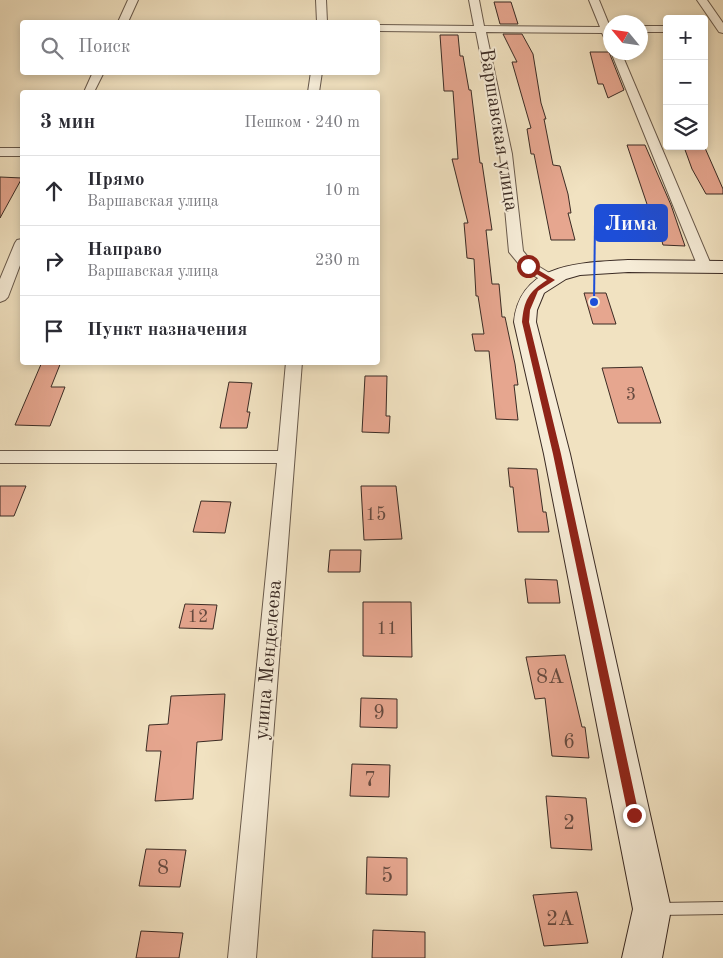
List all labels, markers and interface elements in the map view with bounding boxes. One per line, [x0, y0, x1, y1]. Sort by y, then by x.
north arrow [603, 15, 648, 60]
map controls [663, 15, 708, 150]
button: + [663, 15, 708, 60]
search box [20, 20, 380, 75]
icon: search [38, 34, 66, 62]
text: Поиск [78, 38, 130, 57]
street label: Варшавская улица [475, 47, 521, 213]
button: − [663, 60, 708, 105]
button: layers [663, 105, 708, 150]
text: 3 мин [40, 112, 95, 133]
text: Пешком · 240 m [244, 115, 360, 131]
text: Прямо [87, 171, 145, 190]
icon: ahead [40, 177, 68, 205]
text: 10 m [324, 183, 360, 199]
text: Варшавская улица [87, 194, 219, 210]
callout: Лима [595, 205, 667, 241]
text: Лима [605, 214, 658, 235]
text: Направо [87, 241, 162, 260]
icon: right [40, 247, 68, 275]
text: 230 m [315, 253, 360, 269]
route start [517, 255, 540, 278]
text: Варшавская улица [87, 264, 219, 280]
icon: arrive [40, 317, 68, 345]
text: Пункт назначения [87, 321, 247, 340]
house number: 3 [626, 386, 636, 404]
house number: 15 [366, 506, 386, 524]
street label: улица Менделеева [252, 579, 286, 741]
house number: 12 [188, 608, 208, 626]
house number: 11 [377, 620, 397, 638]
house number: 8А [536, 667, 564, 688]
house number: 9 [373, 703, 385, 724]
house number: 6 [563, 732, 575, 753]
house number: 7 [364, 770, 376, 791]
route end [623, 804, 646, 827]
house number: 2 [563, 813, 575, 834]
house number: 8 [157, 858, 169, 879]
house number: 5 [381, 866, 393, 887]
house number: 2А [546, 909, 574, 930]

